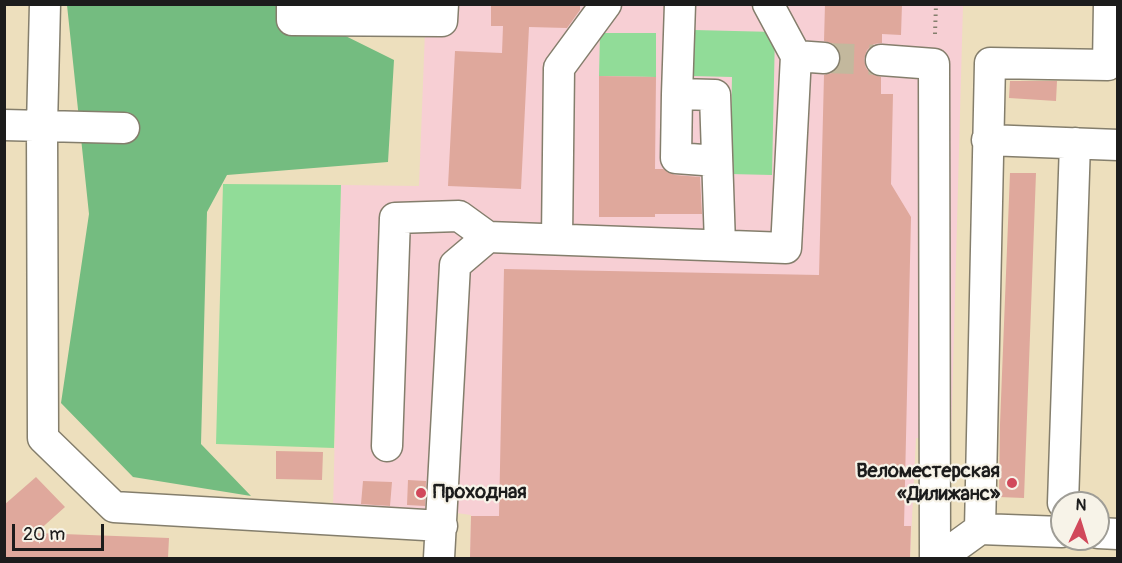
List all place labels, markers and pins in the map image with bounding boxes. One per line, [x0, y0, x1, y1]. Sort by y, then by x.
place label: Веломестерская «Дилижанс» [856, 460, 1000, 507]
marker: Веломестерская «Дилижанс» [1005, 476, 1019, 490]
place label: Проходная [433, 481, 527, 505]
marker: Проходная [414, 486, 428, 500]

